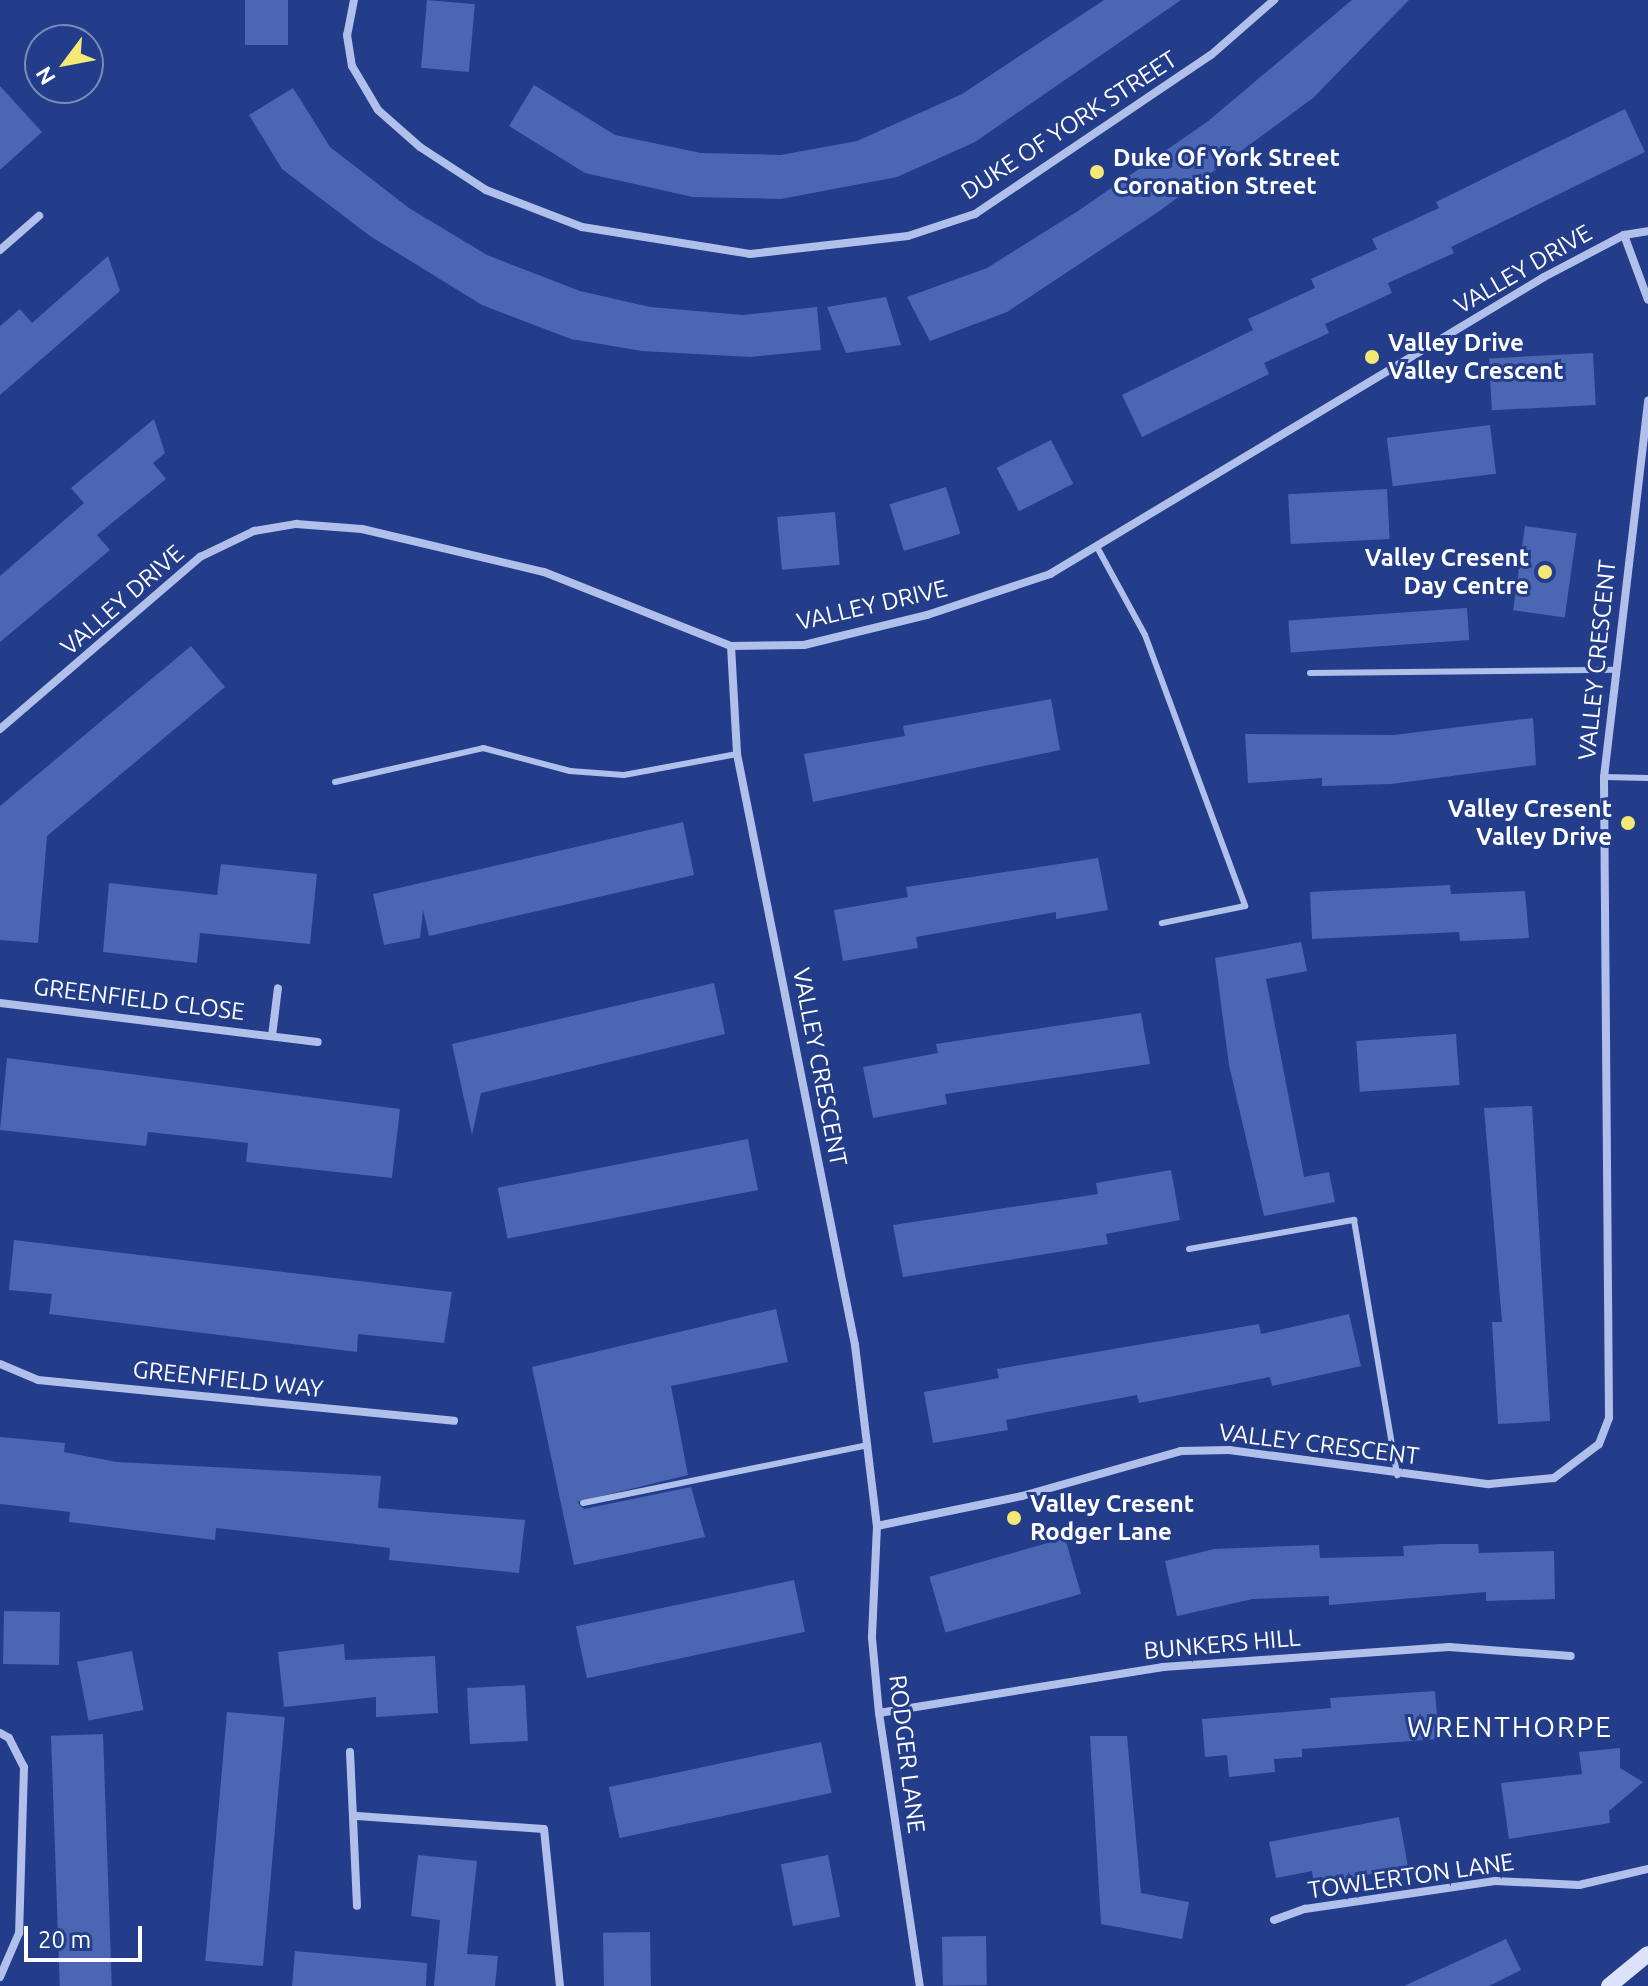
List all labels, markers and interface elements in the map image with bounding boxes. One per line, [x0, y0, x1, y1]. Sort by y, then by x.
north arrow [24, 24, 104, 104]
street label: DUKE OF YORK STREET [956, 44, 1182, 206]
text: N [30, 62, 60, 90]
place label: Duke Of York Street Coronation Street [1113, 144, 1340, 200]
marker: Duke Of York Street Coronation Street [1088, 163, 1106, 181]
street label: VALLEY DRIVE [1449, 218, 1597, 320]
place label: Valley Drive Valley Crescent [1388, 329, 1563, 385]
marker: Valley Drive Valley Crescent [1363, 348, 1381, 366]
street label: VALLEY DRIVE [55, 539, 189, 661]
place label: Valley Cresent Day Centre [1365, 544, 1529, 600]
street label: VALLEY CRESCENT [1572, 558, 1622, 762]
marker: Valley Cresent Day Centre [1536, 563, 1554, 581]
street label: VALLEY DRIVE [794, 574, 950, 636]
place label: Valley Cresent Valley Drive [1448, 795, 1612, 851]
marker: Valley Cresent Valley Drive [1619, 814, 1637, 832]
street label: VALLEY CRESCENT [787, 965, 853, 1169]
street label: GREENFIELD CLOSE [32, 972, 246, 1026]
street label: GREENFIELD WAY [131, 1355, 325, 1403]
street label: VALLEY CRESCENT [1217, 1417, 1421, 1471]
place label: Valley Cresent Rodger Lane [1030, 1490, 1194, 1546]
marker: Valley Cresent Rodger Lane [1005, 1509, 1023, 1527]
street label: BUNKERS HILL [1142, 1623, 1302, 1665]
street label: RODGER LANE [883, 1673, 931, 1835]
district label: WRENTHORPE [1407, 1710, 1613, 1744]
street label: TOWLERTON LANE [1306, 1847, 1516, 1905]
scale bar [28, 1910, 146, 1960]
text: 20 m [38, 1926, 91, 1953]

